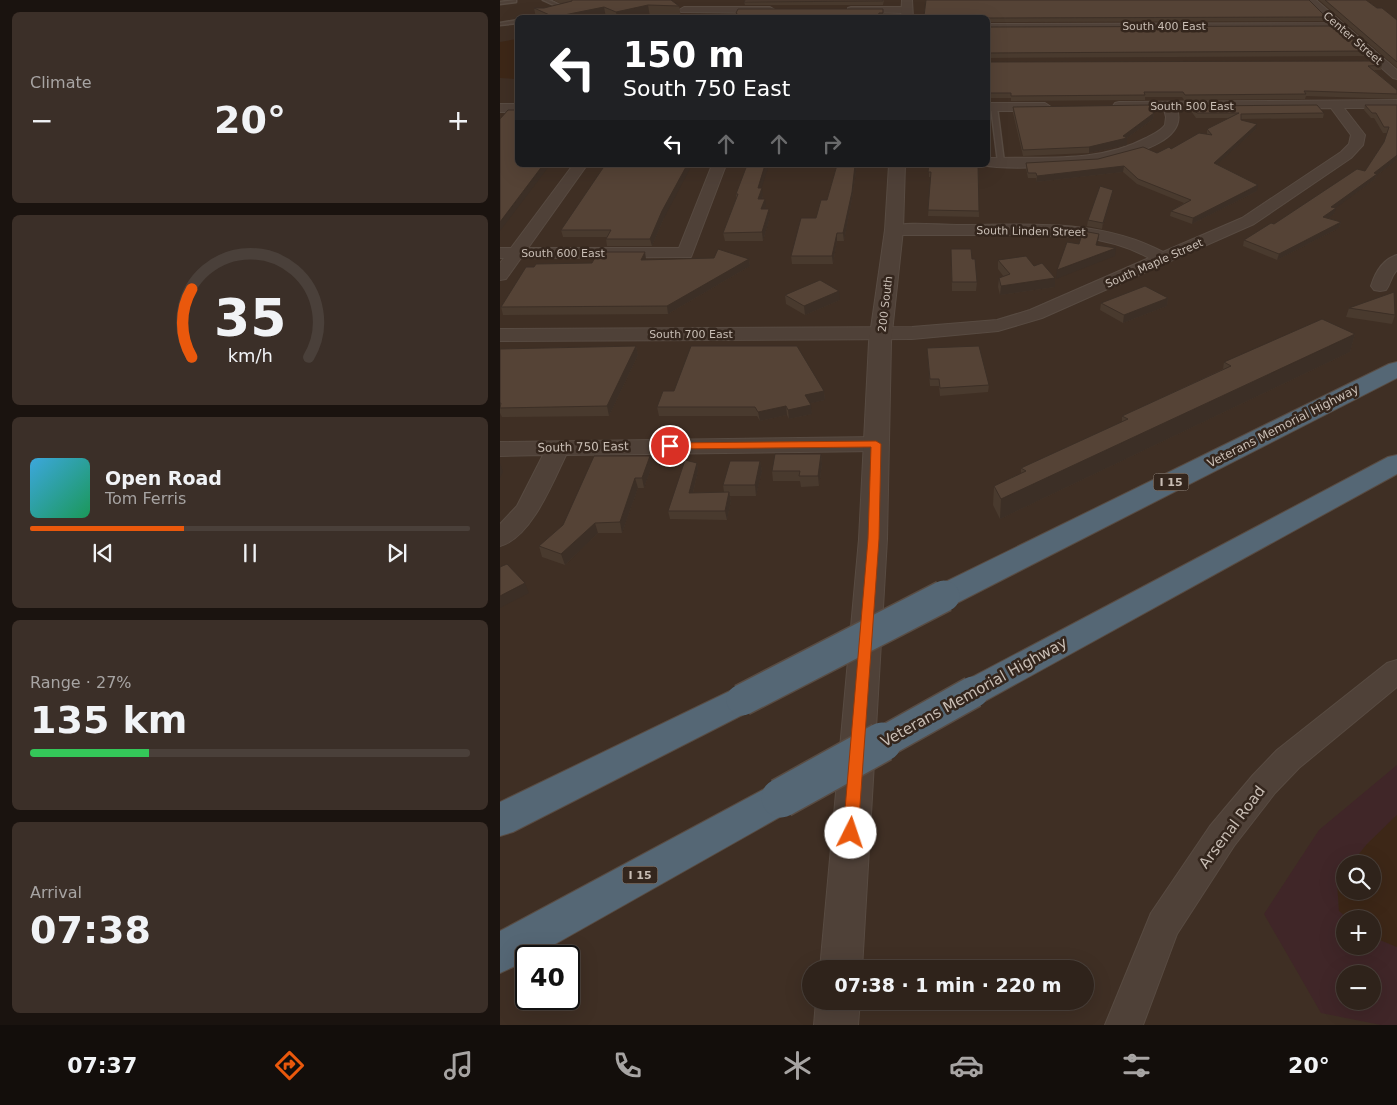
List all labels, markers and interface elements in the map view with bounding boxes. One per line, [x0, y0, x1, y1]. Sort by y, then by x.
street label: Center Street [1321, 9, 1385, 68]
street label: South 400 East [1122, 20, 1207, 33]
icon: left [540, 35, 605, 100]
text: 150 m [623, 35, 745, 75]
text: Climate [30, 73, 92, 92]
text: South 750 East [623, 76, 790, 101]
text: 20° [214, 98, 286, 142]
street label: South 500 East [1150, 100, 1235, 113]
text: − [30, 104, 53, 137]
text: + [447, 104, 470, 137]
icon: left [659, 130, 687, 158]
icon: ahead [712, 130, 740, 158]
icon: ahead [765, 130, 793, 158]
icon: right [818, 130, 846, 158]
street label: South Linden Street [976, 224, 1086, 239]
street label: South Maple Street [1103, 236, 1206, 291]
street label: South 600 East [521, 247, 606, 260]
street label: 200 South [876, 275, 895, 333]
text: 35 [214, 288, 286, 348]
street label: South 700 East [649, 328, 734, 341]
text: km/h [227, 345, 273, 366]
street label: Veterans Memorial Highway [1205, 382, 1361, 470]
pin [649, 425, 691, 467]
icon: arrive [656, 432, 684, 460]
street label: South 750 East [537, 439, 629, 455]
text: Open Road [105, 467, 222, 489]
road number: I 15 [1154, 474, 1188, 491]
text: Tom Ferris [105, 489, 186, 508]
icon: previous [89, 539, 117, 567]
icon: pause [236, 539, 264, 567]
icon: next [383, 539, 411, 567]
street label: Veterans Memorial Highway [878, 633, 1070, 751]
text: Range · 27% [30, 673, 132, 692]
text: 135 km [30, 698, 187, 742]
street label: Arsenal Road [1195, 782, 1269, 872]
position arrow [824, 806, 876, 858]
map controls [1336, 855, 1381, 1010]
button: search [1336, 855, 1381, 900]
road number: I 15 [622, 866, 658, 884]
text: Arrival [30, 883, 82, 902]
text: 07:38 [30, 908, 151, 952]
button: + [1336, 910, 1381, 955]
speed limit sign: 40 [515, 945, 580, 1010]
button: − [1336, 965, 1381, 1010]
text: 07:38 · 1 min · 220 m [834, 974, 1062, 996]
icon: directions [272, 1048, 307, 1083]
icon: music [441, 1048, 476, 1083]
icon: phone [610, 1048, 645, 1083]
icon: climate [780, 1048, 815, 1083]
icon: car [949, 1048, 984, 1083]
icon: filters [1119, 1048, 1154, 1083]
text: 07:37 [67, 1053, 137, 1078]
text: 20° [1288, 1053, 1330, 1078]

